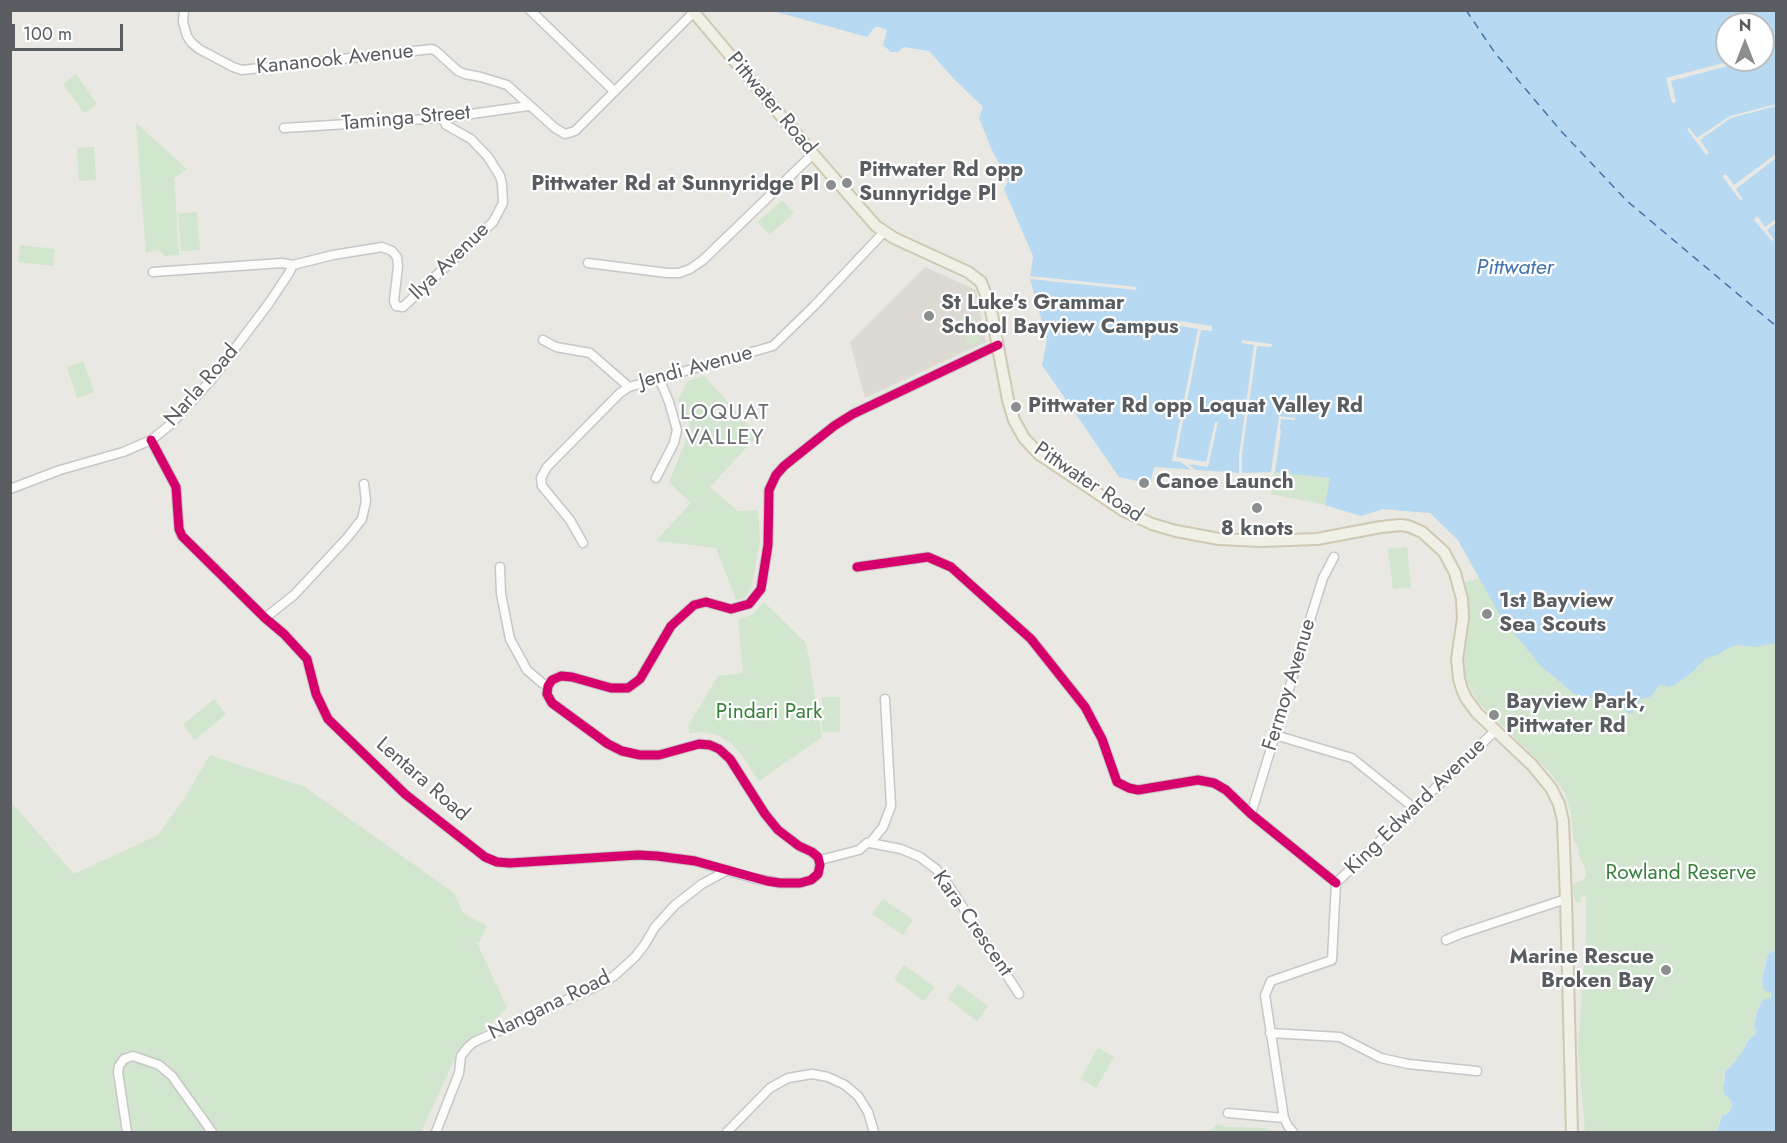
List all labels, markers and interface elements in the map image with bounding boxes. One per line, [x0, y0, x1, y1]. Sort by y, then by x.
scale bar [15, 12, 126, 50]
north arrow [1715, 12, 1775, 72]
text: N [1739, 14, 1751, 37]
text: 100 m [23, 21, 72, 47]
street label: Kananook Avenue [255, 39, 415, 81]
street label: Pittwater Road [721, 48, 821, 160]
street label: Taminga Street [341, 101, 471, 137]
place label: Pittwater Rd opp Sunnyridge Pl [859, 158, 1023, 208]
place label: Pittwater Rd at Sunnyridge Pl [531, 172, 819, 198]
marker: Pittwater Rd opp Sunnyridge Pl [840, 176, 854, 190]
marker: Pittwater Rd at Sunnyridge Pl [824, 178, 838, 192]
street label: Ilya Avenue [405, 218, 495, 306]
water label: Pittwater [1476, 256, 1554, 282]
place label: St Luke's Grammar School Bayview Campus [941, 291, 1179, 341]
marker: St Luke's Grammar School Bayview Campus [922, 309, 936, 323]
street label: Narla Road [160, 340, 244, 432]
street label: Jendi Avenue [637, 341, 755, 395]
place label: Pittwater Rd opp Loquat Valley Rd [1028, 394, 1363, 420]
marker: Pittwater Rd opp Loquat Valley Rd [1009, 400, 1023, 414]
district label: LOQUAT VALLEY [680, 401, 770, 452]
street label: Pittwater Road [1029, 437, 1147, 529]
place label: Canoe Launch [1156, 470, 1294, 496]
marker: Canoe Launch [1137, 476, 1151, 490]
marker: 8 knots [1250, 501, 1264, 515]
place label: 8 knots [1221, 517, 1293, 543]
place label: 1st Bayview Sea Scouts [1499, 589, 1614, 639]
marker: 1st Bayview Sea Scouts [1480, 607, 1494, 621]
street label: Fermoy Avenue [1258, 616, 1322, 754]
place label: Bayview Park, Pittwater Rd [1506, 690, 1646, 740]
park label: Pindari Park [716, 700, 822, 726]
marker: Bayview Park, Pittwater Rd [1487, 708, 1501, 722]
street label: Lentara Road [370, 733, 474, 827]
street label: King Edward Avenue [1341, 734, 1491, 880]
park label: Rowland Reserve [1606, 861, 1756, 887]
street label: Kara Crescent [926, 866, 1018, 982]
place label: Marine Rescue Broken Bay [1509, 945, 1654, 995]
marker: Marine Rescue Broken Bay [1659, 963, 1673, 977]
street label: Nangana Road [485, 966, 615, 1046]

